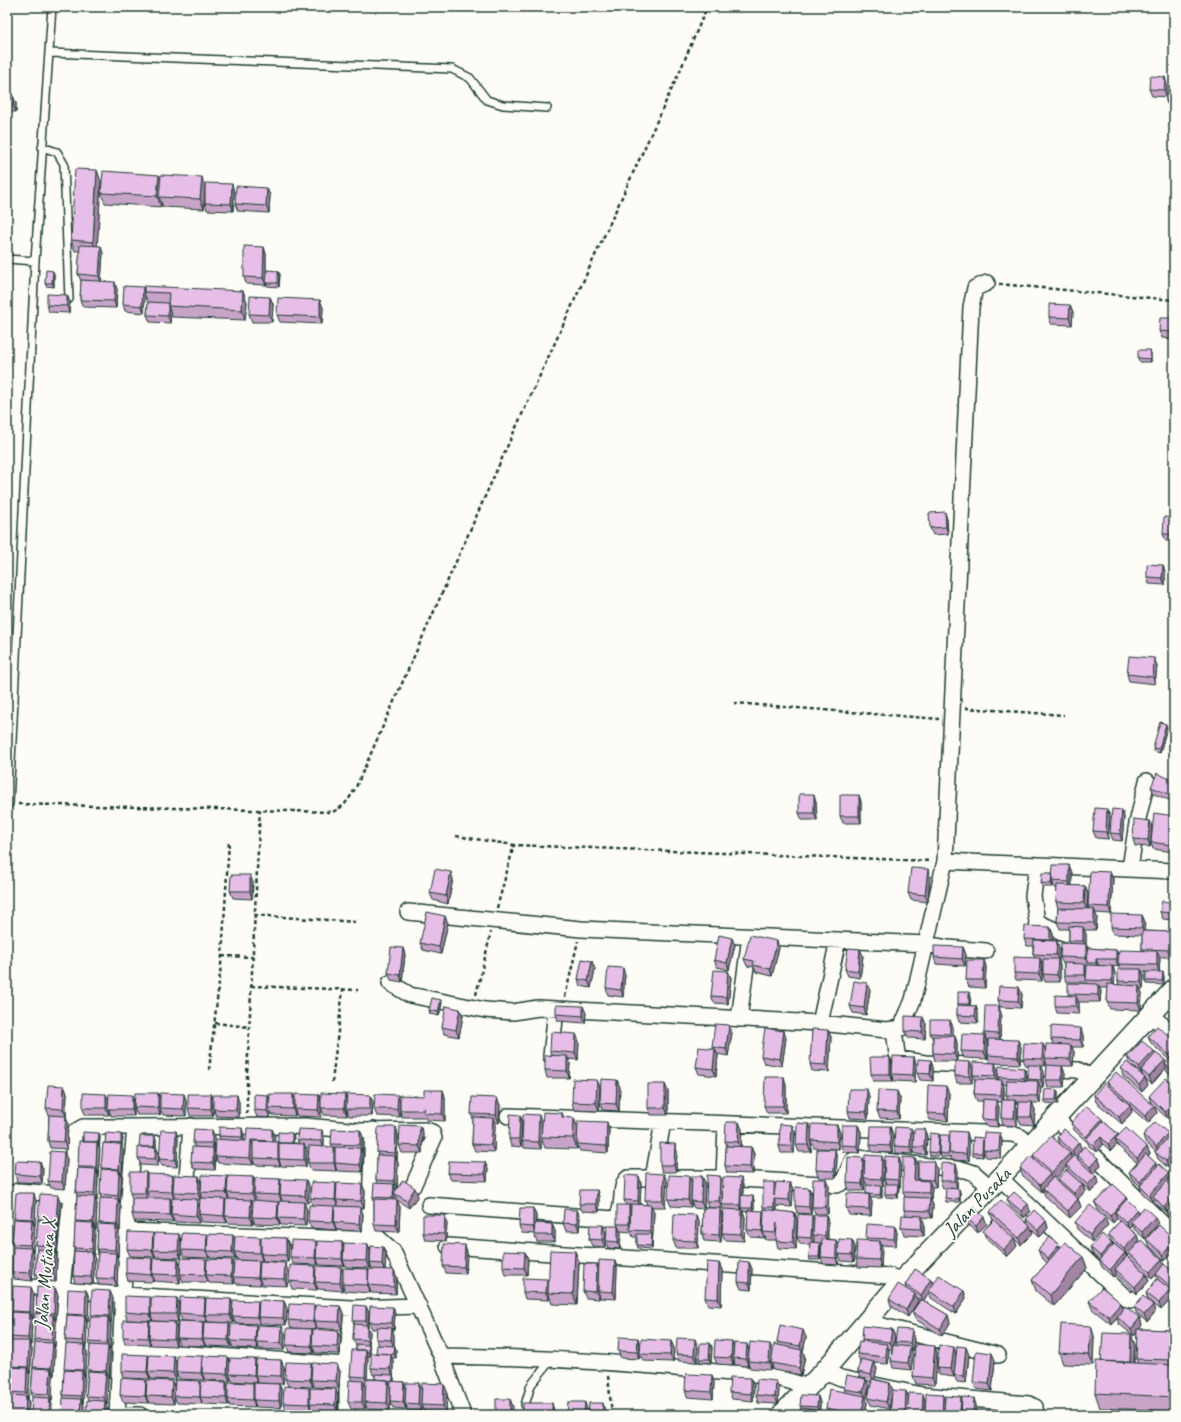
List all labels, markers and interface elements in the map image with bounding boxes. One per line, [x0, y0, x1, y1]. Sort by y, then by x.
street label: Jalan Pusaka [937, 1161, 1018, 1243]
street label: Jalan Mutiara X [29, 1214, 62, 1331]

